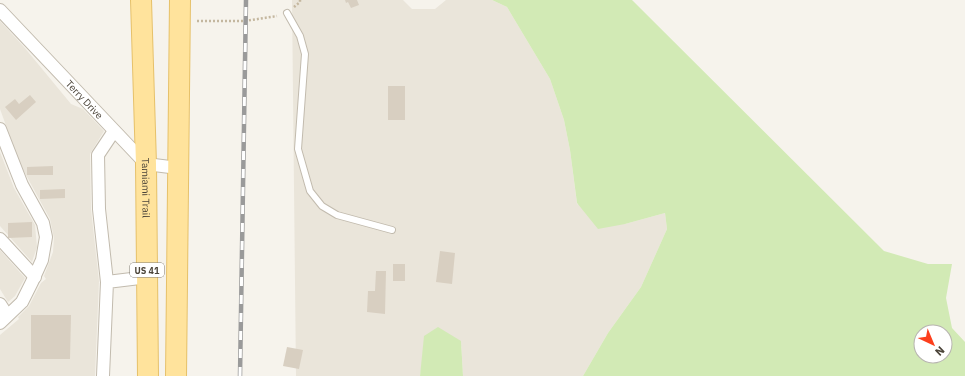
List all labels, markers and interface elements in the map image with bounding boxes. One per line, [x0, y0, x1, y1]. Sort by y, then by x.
street label: Terry Drive [63, 77, 106, 122]
street label: Tamiami Trail [139, 158, 153, 218]
road number: US 41 [130, 263, 164, 277]
north arrow [913, 324, 953, 364]
text: N [932, 343, 948, 359]

